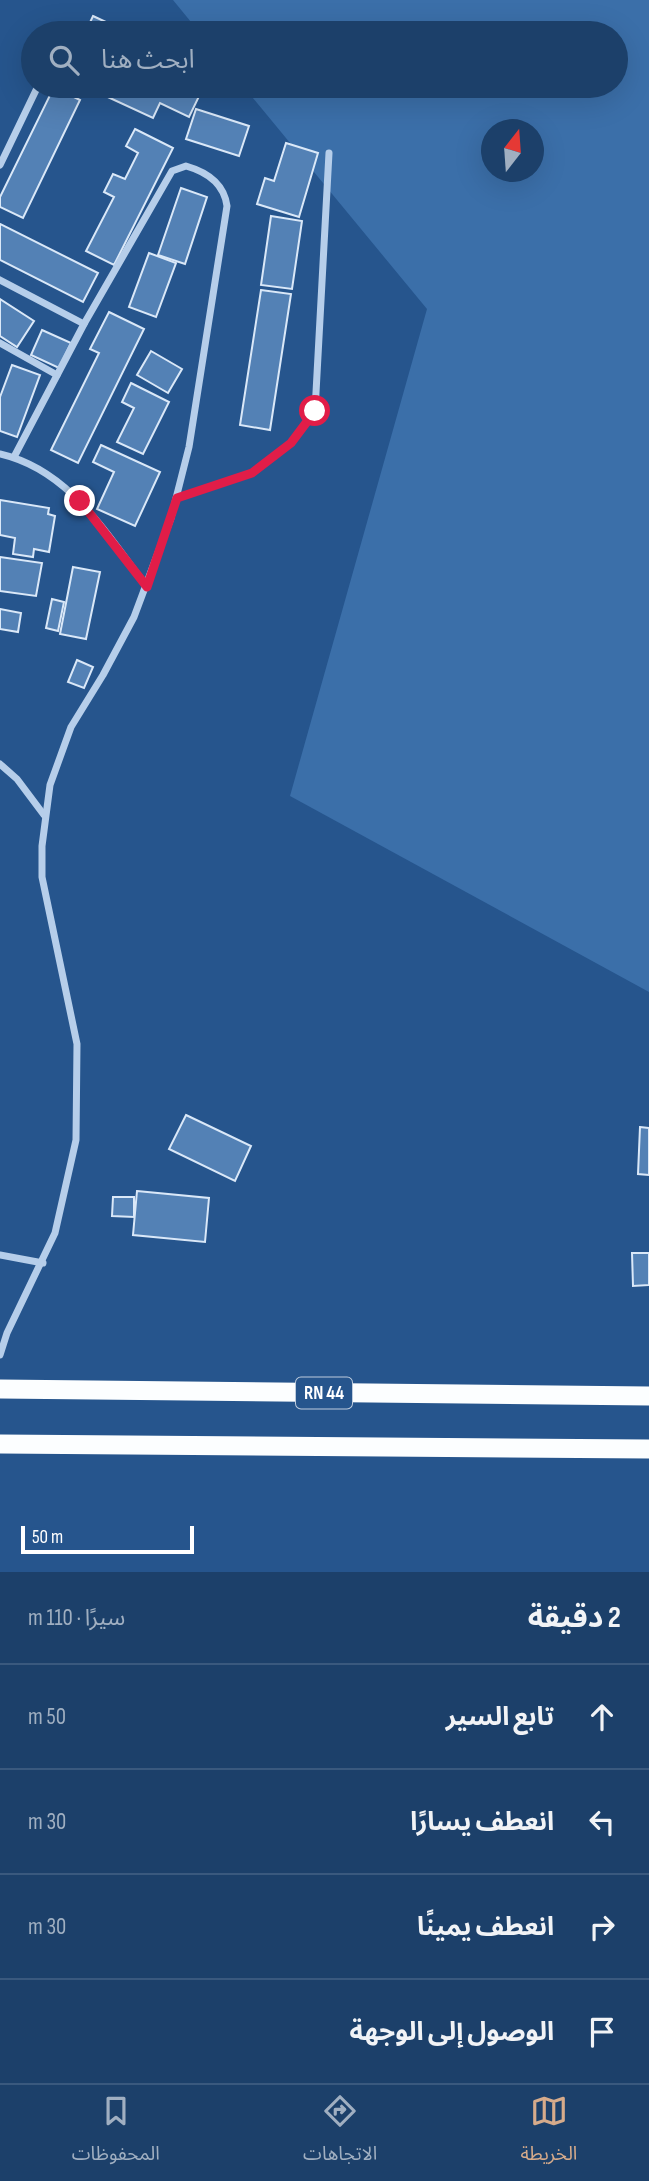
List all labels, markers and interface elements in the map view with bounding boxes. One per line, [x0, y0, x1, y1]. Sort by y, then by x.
search box [21, 21, 628, 98]
icon: search [45, 41, 83, 79]
text: ابحث هنا [101, 45, 195, 76]
north arrow [481, 119, 544, 182]
route start [299, 395, 330, 426]
route end [64, 485, 95, 516]
road number: RN 44 [296, 1378, 352, 1408]
scale bar [21, 1523, 194, 1555]
text: 50 m [32, 1526, 63, 1549]
text: 2 دقيقة [528, 1600, 621, 1636]
text: سيرًا · 110 m [28, 1604, 125, 1632]
icon: ahead [583, 1698, 621, 1736]
text: تابع السير [446, 1702, 554, 1733]
text: 50 m [28, 1703, 66, 1731]
icon: left [583, 1803, 621, 1841]
text: انعطف يسارًا [410, 1807, 554, 1838]
text: 30 m [28, 1808, 66, 1836]
icon: right [583, 1908, 621, 1946]
text: انعطف يمينًا [417, 1912, 554, 1943]
text: 30 m [28, 1913, 66, 1941]
icon: arrive [583, 2013, 621, 2051]
text: الوصول إلى الوجهة [350, 2017, 554, 2048]
tab: المحفوظات [72, 2092, 160, 2174]
tab: الاتجاهات [303, 2092, 377, 2174]
tab: الخريطة [520, 2092, 577, 2174]

